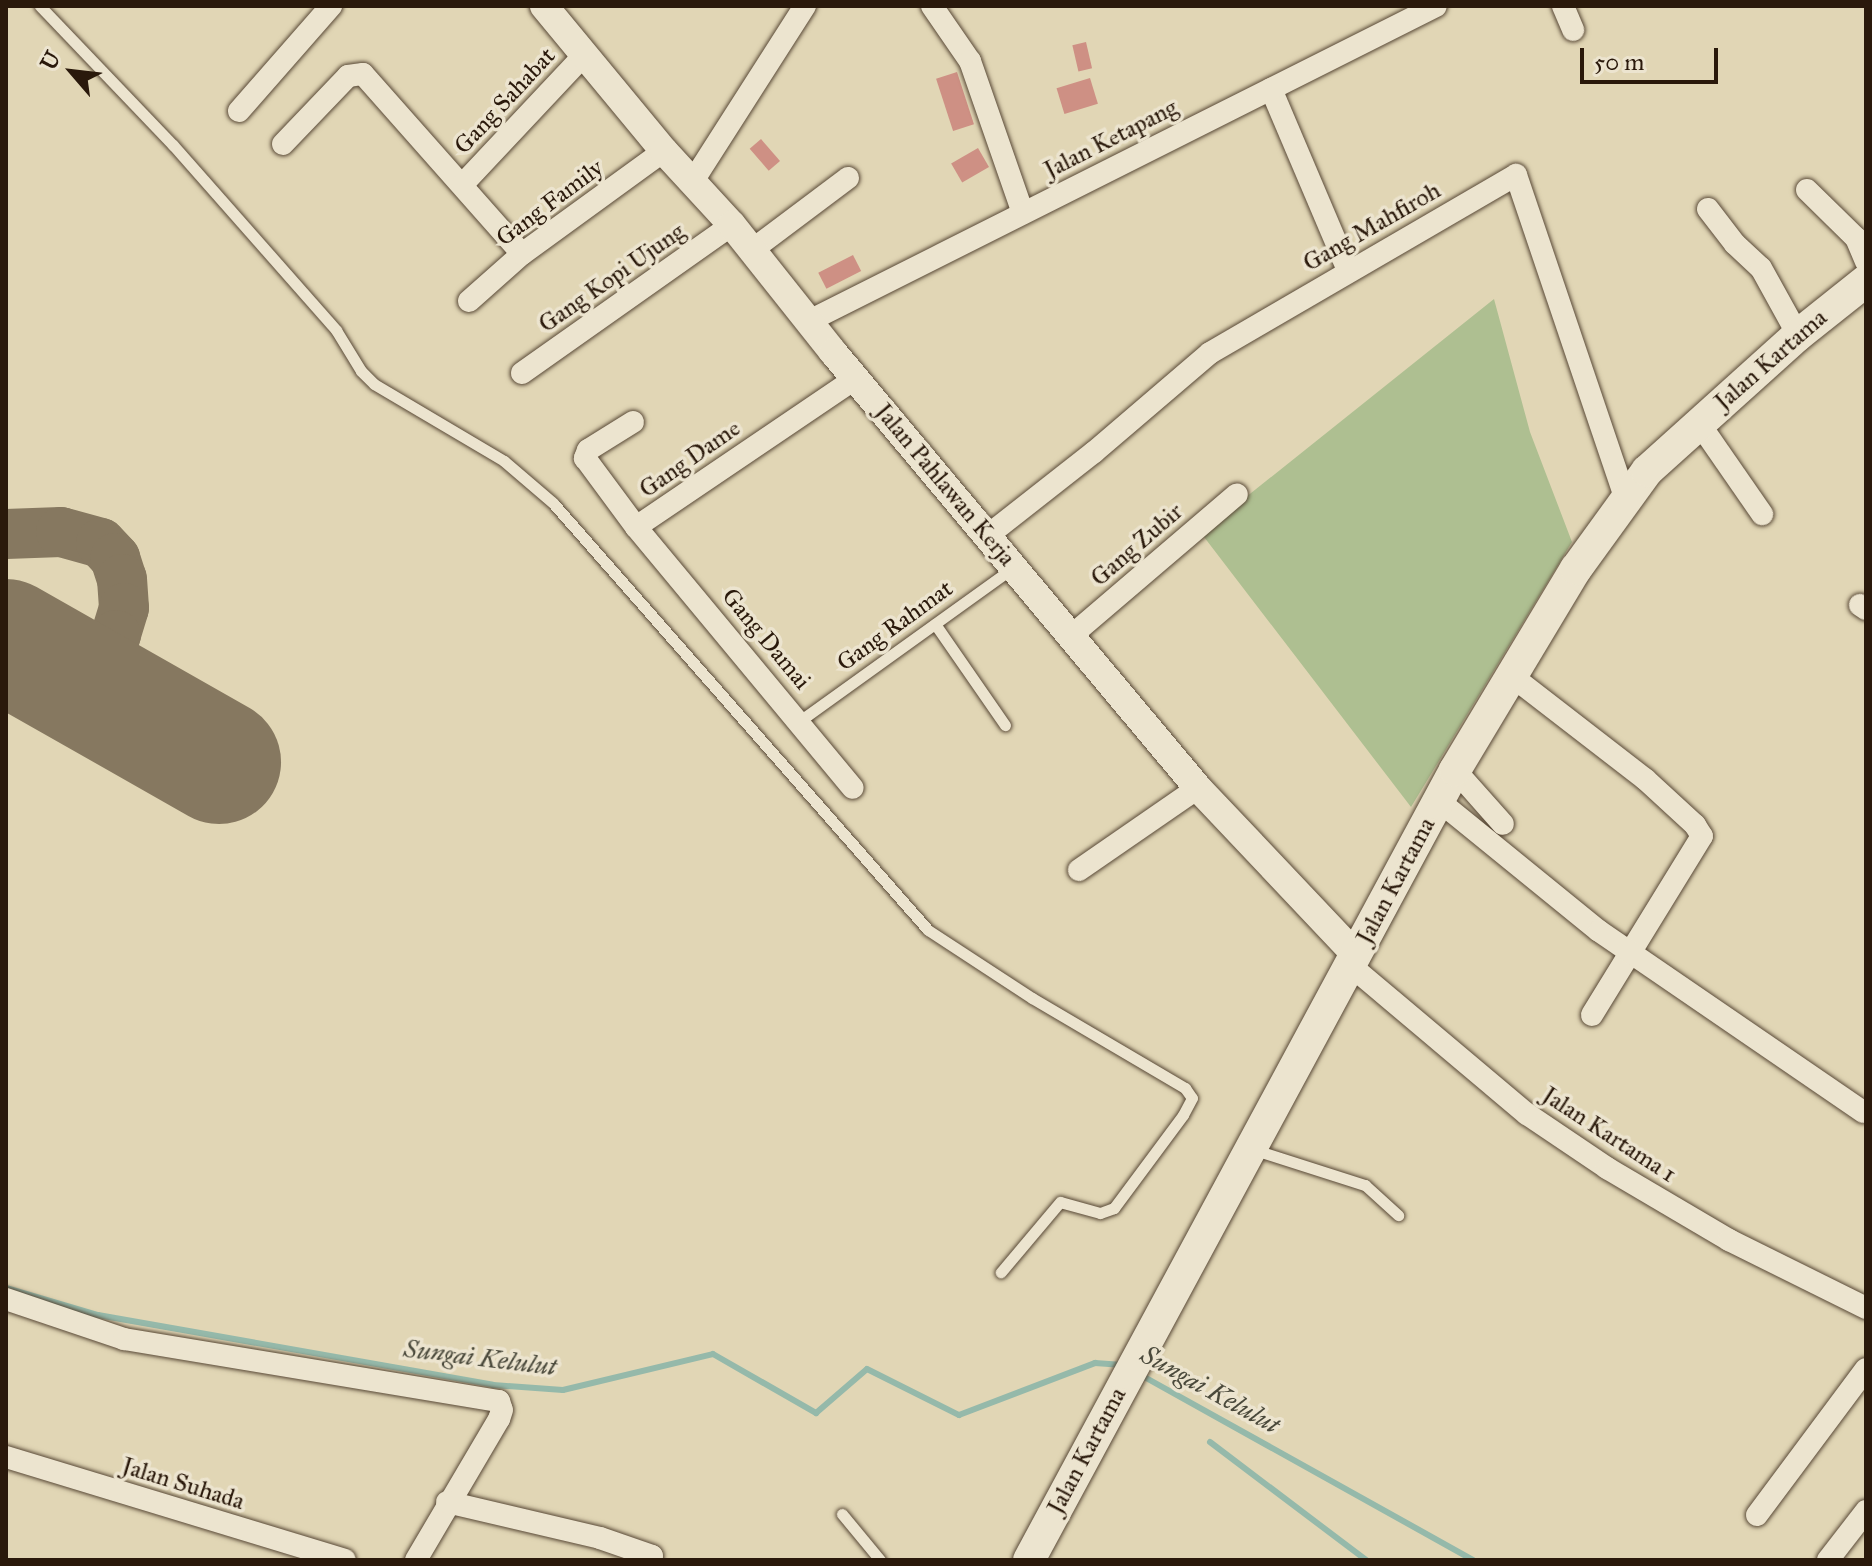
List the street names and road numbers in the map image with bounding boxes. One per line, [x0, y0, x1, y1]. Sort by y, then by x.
street label: Gang Sahabat [449, 42, 561, 160]
street label: Jalan Ketapang [1040, 93, 1182, 185]
street label: Gang Family [491, 153, 609, 253]
street label: Gang Mahfiroh [1298, 176, 1446, 278]
street label: Gang Kopi Ujung [533, 217, 691, 339]
street label: Jalan Kartama [1709, 303, 1833, 417]
street label: Jalan Pahlawan Kerja [869, 398, 1021, 572]
street label: Gang Dame [634, 414, 746, 504]
street label: Gang Zubir [1085, 497, 1189, 593]
street label: Gang Rahmat [831, 574, 959, 678]
street label: Gang Damai [715, 583, 817, 695]
street label: Jalan Kartama [1351, 813, 1441, 949]
street label: Jalan Kartama 1 [1537, 1081, 1681, 1189]
street label: Jalan Kartama [1042, 1383, 1132, 1519]
street label: Jalan Suhada [118, 1452, 248, 1516]

